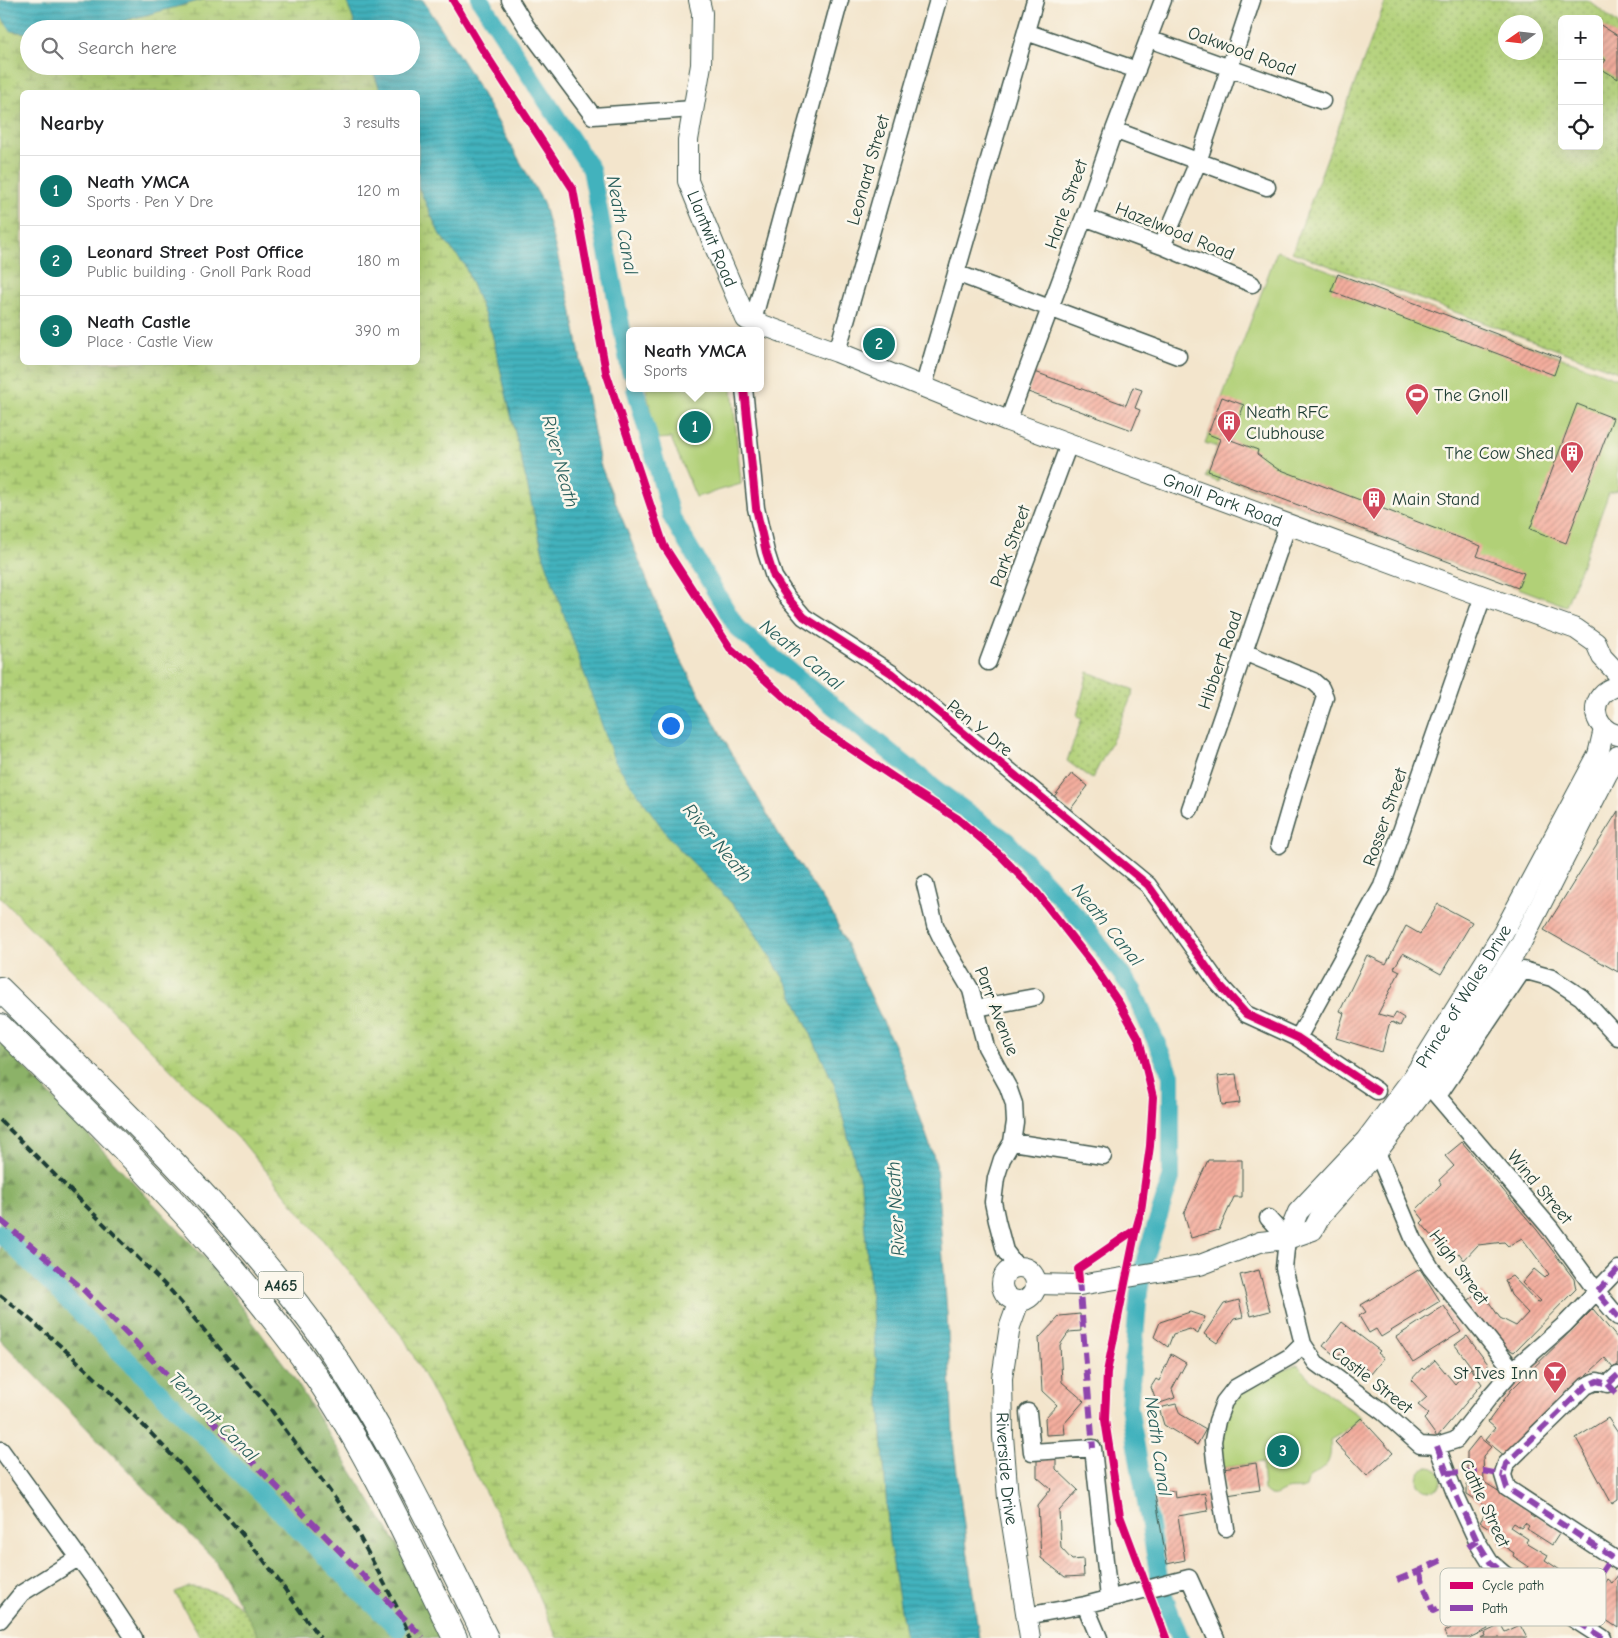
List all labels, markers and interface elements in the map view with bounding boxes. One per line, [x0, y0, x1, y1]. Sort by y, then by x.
north arrow [1498, 15, 1543, 60]
map controls [1558, 15, 1603, 150]
button: + [1558, 15, 1603, 60]
search box [20, 20, 420, 75]
street label: Oakwood Road [1185, 22, 1299, 81]
icon: search [38, 34, 66, 62]
text: Search here [78, 37, 177, 59]
button: − [1558, 60, 1603, 105]
button: locate [1558, 105, 1603, 150]
text: Nearby [40, 111, 104, 135]
street label: Leonard Street [843, 112, 894, 228]
text: 3 results [343, 114, 400, 132]
street label: Harle Street [1041, 156, 1093, 252]
text: Neath YMCA [87, 171, 189, 193]
water label: Neath Canal [602, 174, 643, 277]
text: 1 [53, 182, 59, 200]
text: 120 m [357, 182, 400, 200]
street label: Llantwit Road [682, 188, 741, 290]
text: Sports · Pen Y Dre [87, 193, 213, 211]
street label: Hazelwood Road [1112, 198, 1237, 265]
text: Leonard Street Post Office [87, 241, 304, 263]
text: 2 [52, 252, 60, 270]
text: 180 m [357, 252, 400, 270]
text: Public building · Gnoll Park Road [87, 263, 311, 281]
text: Neath Castle [87, 311, 191, 333]
text: 3 [52, 322, 60, 340]
text: 390 m [355, 322, 400, 340]
pin: 2 [863, 325, 895, 363]
popup [626, 327, 764, 392]
text: Place · Castle View [87, 333, 213, 351]
text: Neath YMCA [644, 340, 746, 362]
text: Sports [644, 362, 687, 380]
sports icon: The Gnoll [1404, 382, 1430, 416]
place label: The Gnoll [1434, 385, 1508, 406]
place label: Neath RFC Clubhouse [1246, 402, 1329, 444]
pin: 1 [679, 408, 711, 446]
building icon: Neath RFC Clubhouse [1216, 409, 1242, 443]
water label: River Neath [537, 412, 583, 510]
building icon: The Cow Shed [1559, 440, 1585, 474]
place label: The Cow Shed [1445, 443, 1554, 464]
street label: Gnoll Park Road [1160, 469, 1285, 532]
building icon: Main Stand [1361, 486, 1387, 520]
place label: Main Stand [1392, 489, 1480, 510]
street label: Park Street [986, 502, 1035, 590]
street label: Hibbert Road [1194, 608, 1247, 712]
water label: Neath Canal [755, 615, 848, 695]
street label: Pen Y Dre [943, 696, 1017, 761]
your location [658, 713, 684, 739]
street label: Rosser Street [1359, 765, 1412, 869]
water label: River Neath [678, 799, 756, 886]
water label: Neath Canal [1067, 879, 1148, 971]
street label: Prince of Wales Drive [1412, 922, 1516, 1072]
street label: Parr Avenue [970, 964, 1023, 1059]
street label: Wind Street [1503, 1146, 1577, 1229]
water label: River Neath [883, 1161, 909, 1257]
street label: High Street [1424, 1226, 1493, 1309]
road number: A465 [258, 1272, 304, 1298]
street label: Castle Street [1327, 1342, 1417, 1419]
bar icon: St Ives Inn [1542, 1360, 1568, 1394]
place label: St Ives Inn [1453, 1363, 1538, 1384]
water label: Tennant Canal [164, 1367, 263, 1467]
water label: Neath Canal [1140, 1395, 1176, 1498]
street label: Riverside Drive [992, 1412, 1022, 1527]
pin: 3 [1267, 1432, 1299, 1470]
street label: Cattle Street [1455, 1456, 1514, 1551]
legend [1440, 1568, 1606, 1626]
text: Cycle path [1482, 1577, 1544, 1594]
text: Path [1482, 1600, 1508, 1617]

